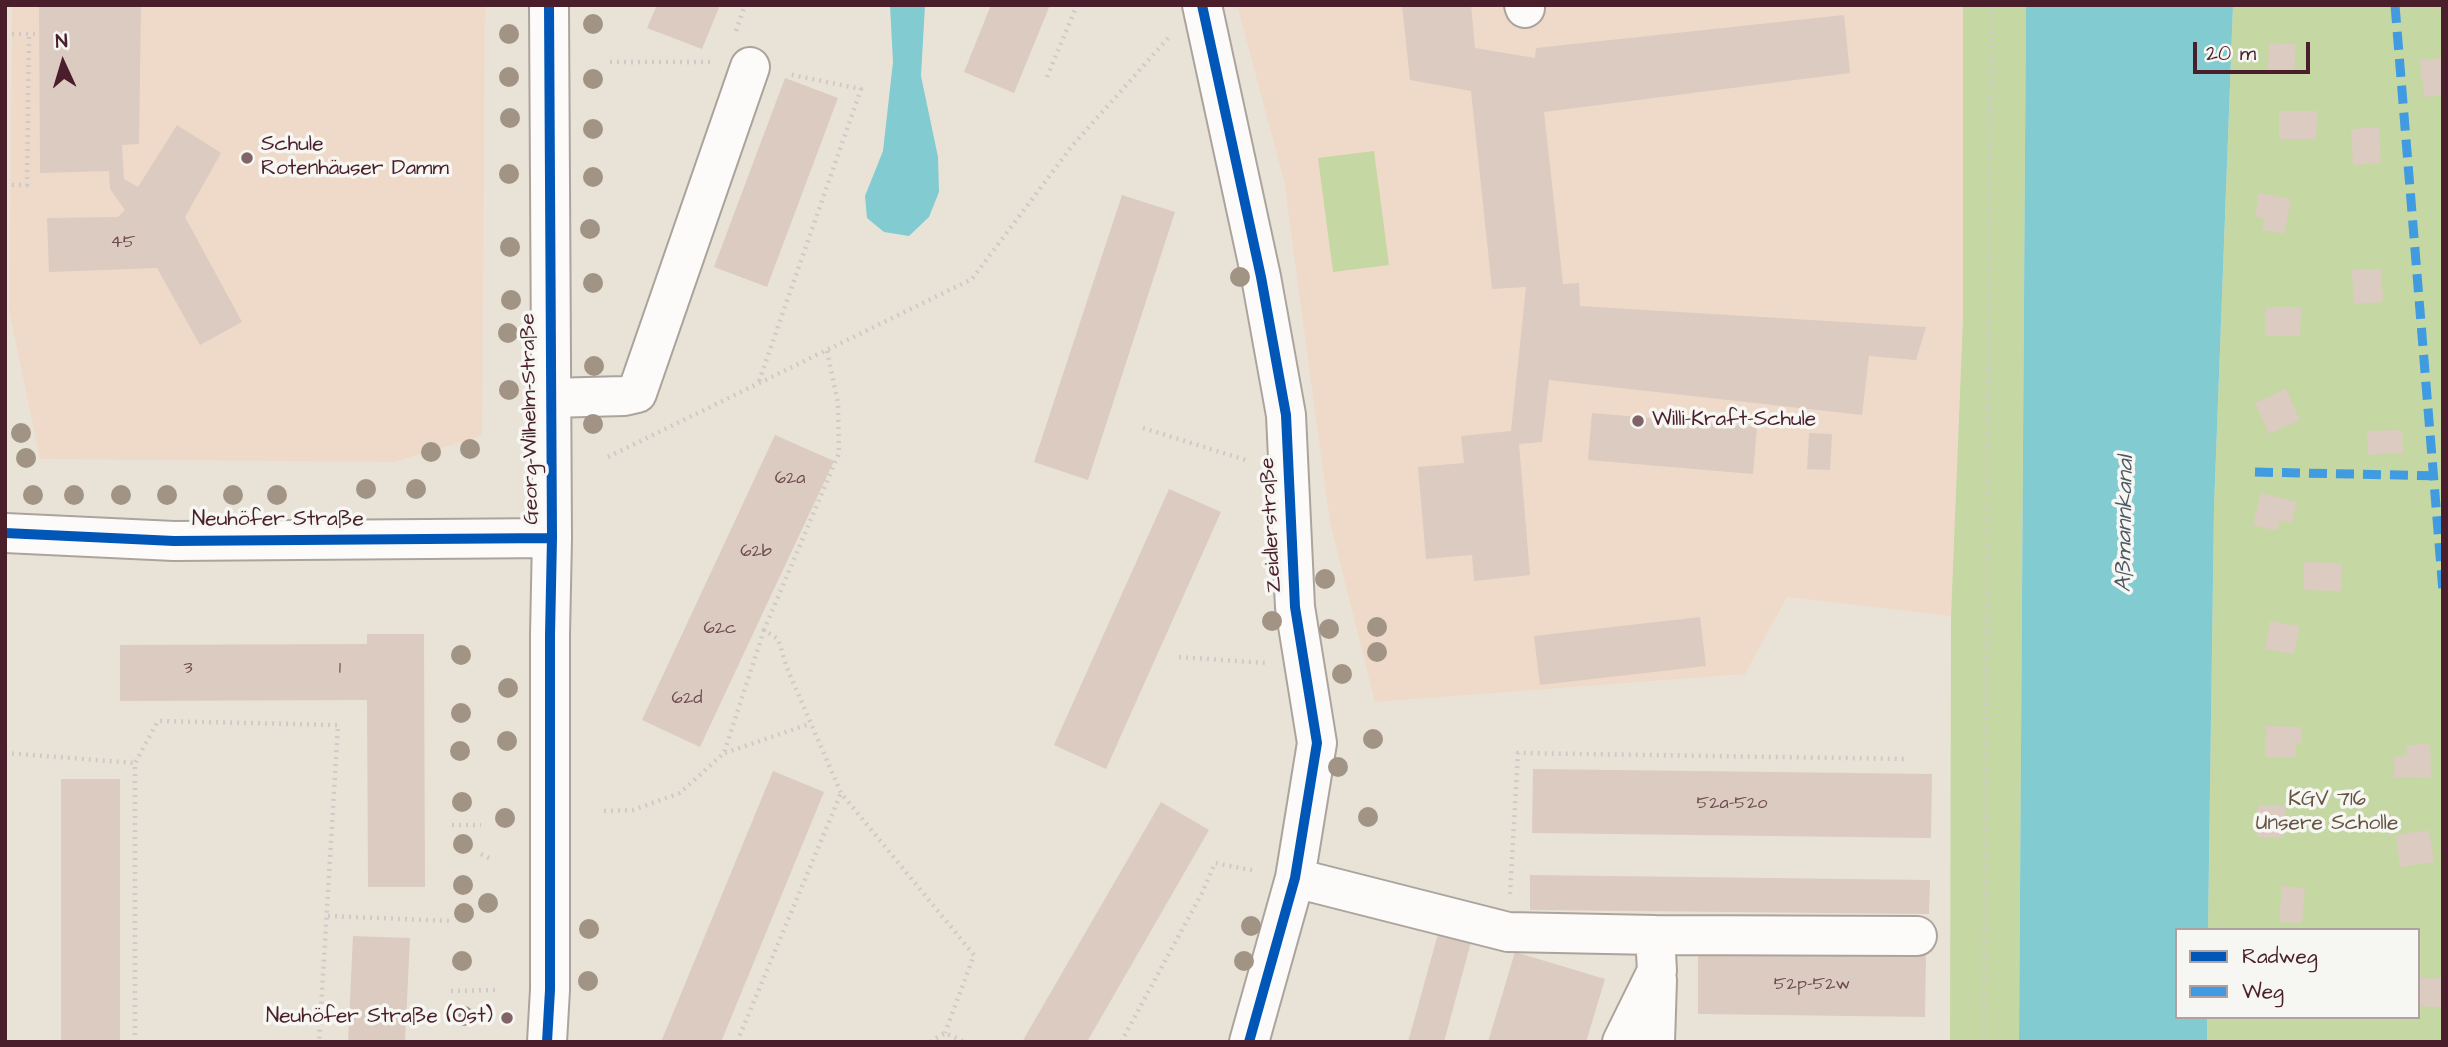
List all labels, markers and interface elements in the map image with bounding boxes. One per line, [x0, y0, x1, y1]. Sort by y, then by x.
north arrow [28, 28, 98, 98]
text: N [55, 28, 68, 55]
scale bar [2196, 28, 2313, 72]
text: 20 m [2206, 39, 2256, 68]
place label: Schule Rotenhäuser Damm [261, 133, 449, 183]
marker: Schule Rotenhäuser Damm [239, 150, 255, 166]
house number: 45 [111, 232, 135, 254]
street label: Georg-Wilhelm-Straße [517, 313, 545, 525]
place label: Willi-Kraft-Schule [1652, 408, 1816, 434]
marker: Willi-Kraft-Schule [1630, 413, 1646, 429]
water label: Aßmannkanal [2111, 456, 2141, 592]
street label: Zeidlerstraße [1256, 457, 1288, 593]
house number: 62a [775, 468, 805, 490]
street label: Neuhöfer Straße [192, 508, 364, 534]
house number: 62b [740, 541, 772, 563]
house number: 62c [704, 618, 736, 640]
house number: 3 [183, 658, 193, 680]
house number: 1 [339, 658, 341, 680]
house number: 62d [672, 688, 702, 710]
park label: KGV 716 Unsere Scholle [2256, 788, 2398, 838]
house number: 52a-52o [1697, 793, 1767, 815]
legend [2175, 928, 2420, 1019]
text: Radweg [2242, 942, 2318, 971]
house number: 52p-52w [1774, 974, 1850, 996]
text: Weg [2242, 977, 2284, 1006]
place label: Neuhöfer Straße (Ost) [266, 1005, 493, 1031]
marker: Neuhöfer Straße (Ost) [499, 1010, 515, 1026]

